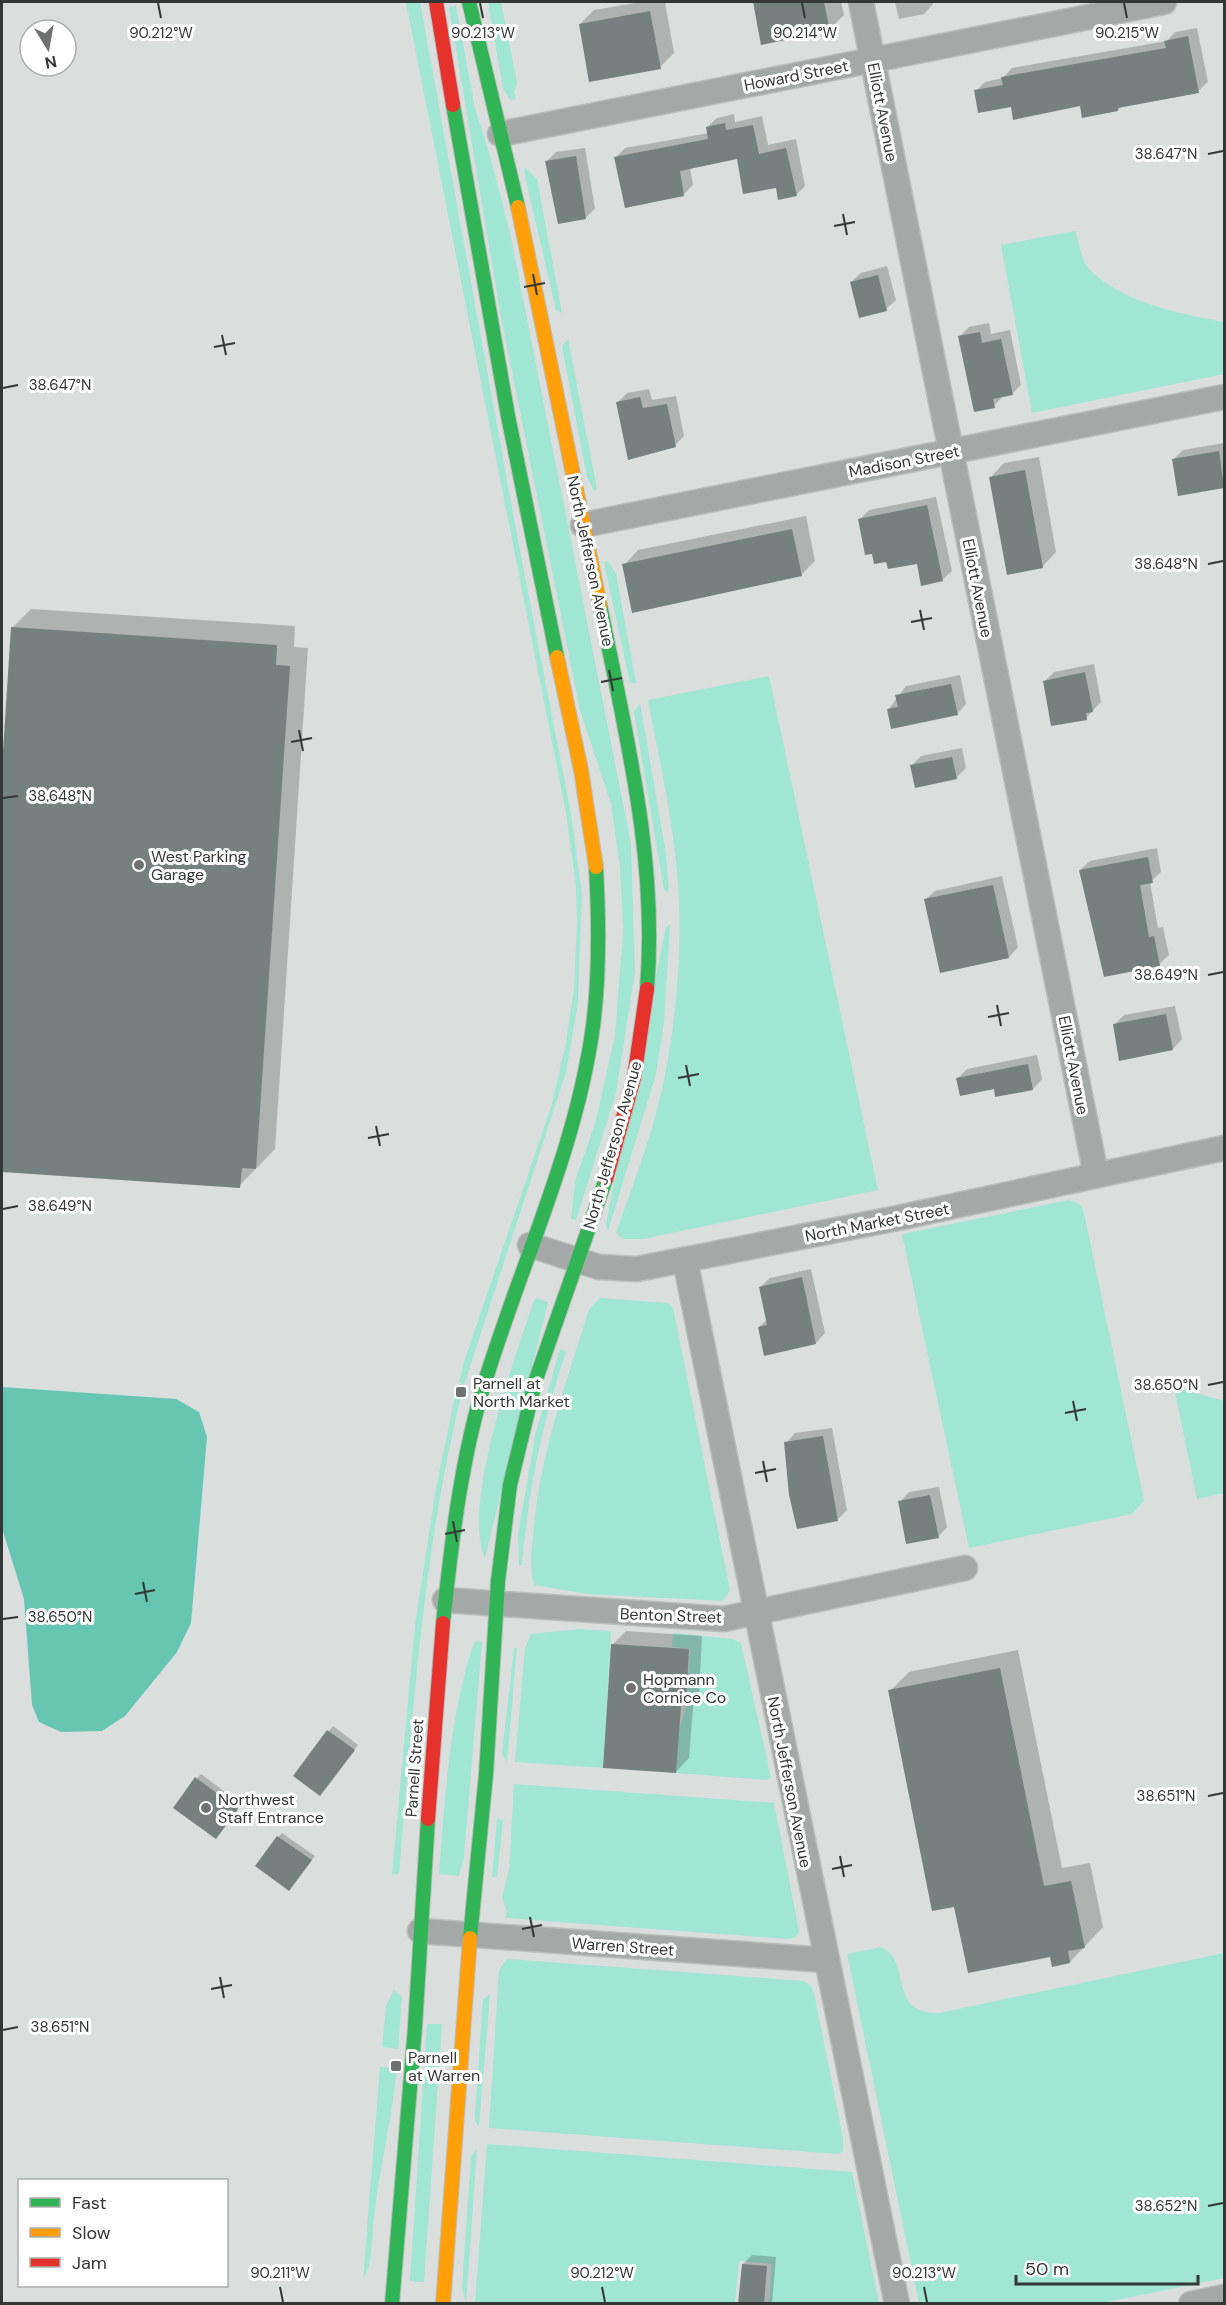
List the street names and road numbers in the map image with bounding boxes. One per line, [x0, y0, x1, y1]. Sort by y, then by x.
street label: Howard Street [742, 55, 850, 96]
street label: Elliott Avenue [863, 61, 902, 163]
street label: Madison Street [847, 440, 961, 483]
street label: North Jefferson Avenue [562, 474, 619, 648]
street label: Elliott Avenue [958, 537, 997, 639]
street label: Elliott Avenue [1054, 1014, 1093, 1116]
street label: North Jefferson Avenue [578, 1059, 647, 1232]
street label: North Market Street [803, 1198, 951, 1247]
street label: Benton Street [620, 1603, 722, 1628]
street label: North Jefferson Avenue [763, 1695, 816, 1870]
street label: Parnell Street [401, 1718, 428, 1818]
street label: Warren Street [571, 1932, 675, 1961]

